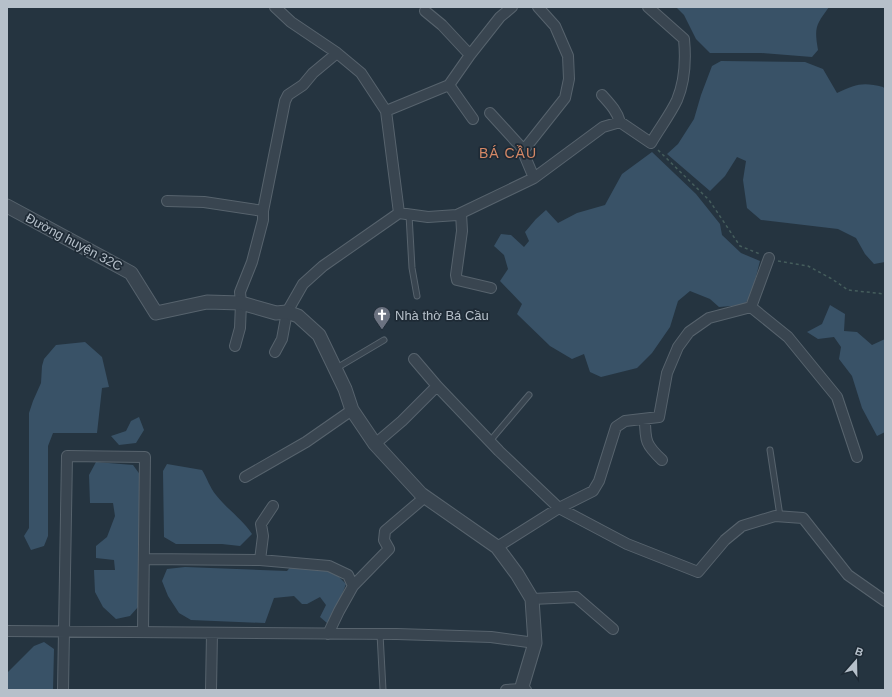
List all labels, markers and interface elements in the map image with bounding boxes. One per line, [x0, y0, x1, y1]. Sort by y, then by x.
district label: BÁ CẦU [479, 145, 537, 161]
street label: Đường huyện 32C [23, 210, 125, 274]
church icon: Nhà thờ Bá Cầu [372, 305, 392, 330]
place label: Nhà thờ Bá Cầu [395, 308, 489, 323]
north arrow [836, 641, 876, 681]
text: B [854, 645, 865, 659]

